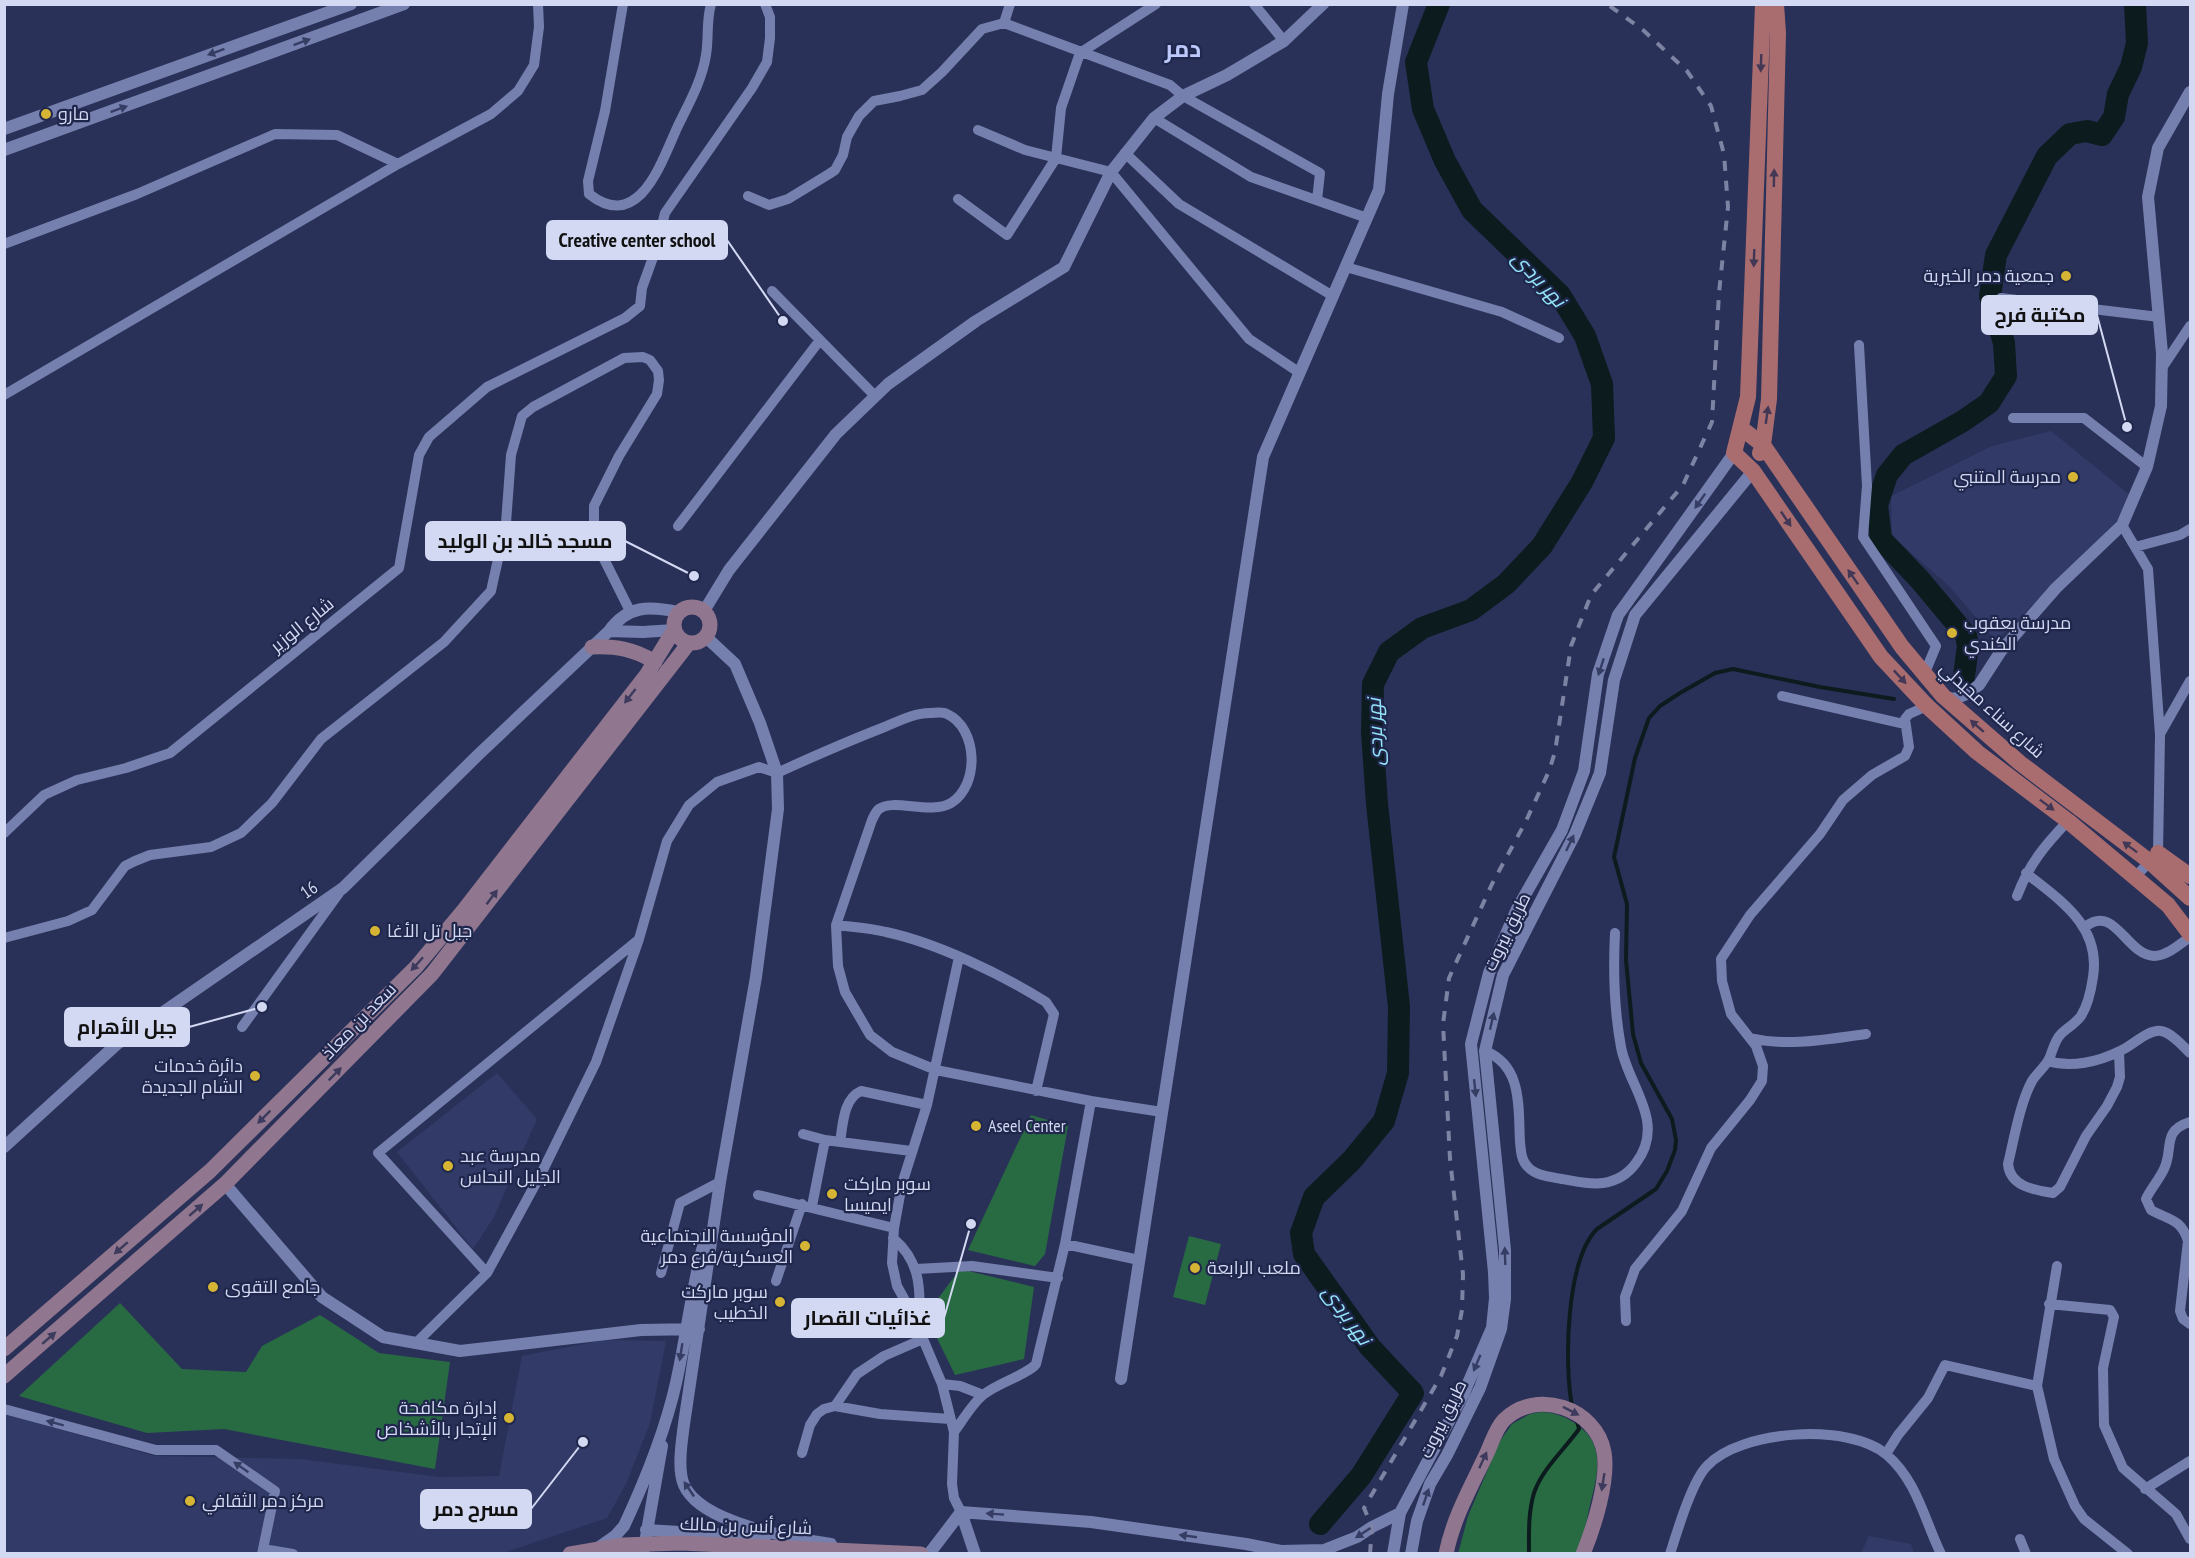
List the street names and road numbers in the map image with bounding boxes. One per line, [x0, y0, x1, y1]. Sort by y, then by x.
street label: شارع الوزير [264, 592, 339, 659]
street label: شارع سناء محيدلي [1933, 656, 2050, 765]
street label: 16 [295, 876, 322, 904]
street label: طريق بيروت [1478, 889, 1536, 975]
street label: سعد بن معاذ [316, 977, 401, 1064]
street label: طريق بيروت [1414, 1376, 1472, 1462]
street label: شارع أنس بن مالك [679, 1512, 813, 1540]

